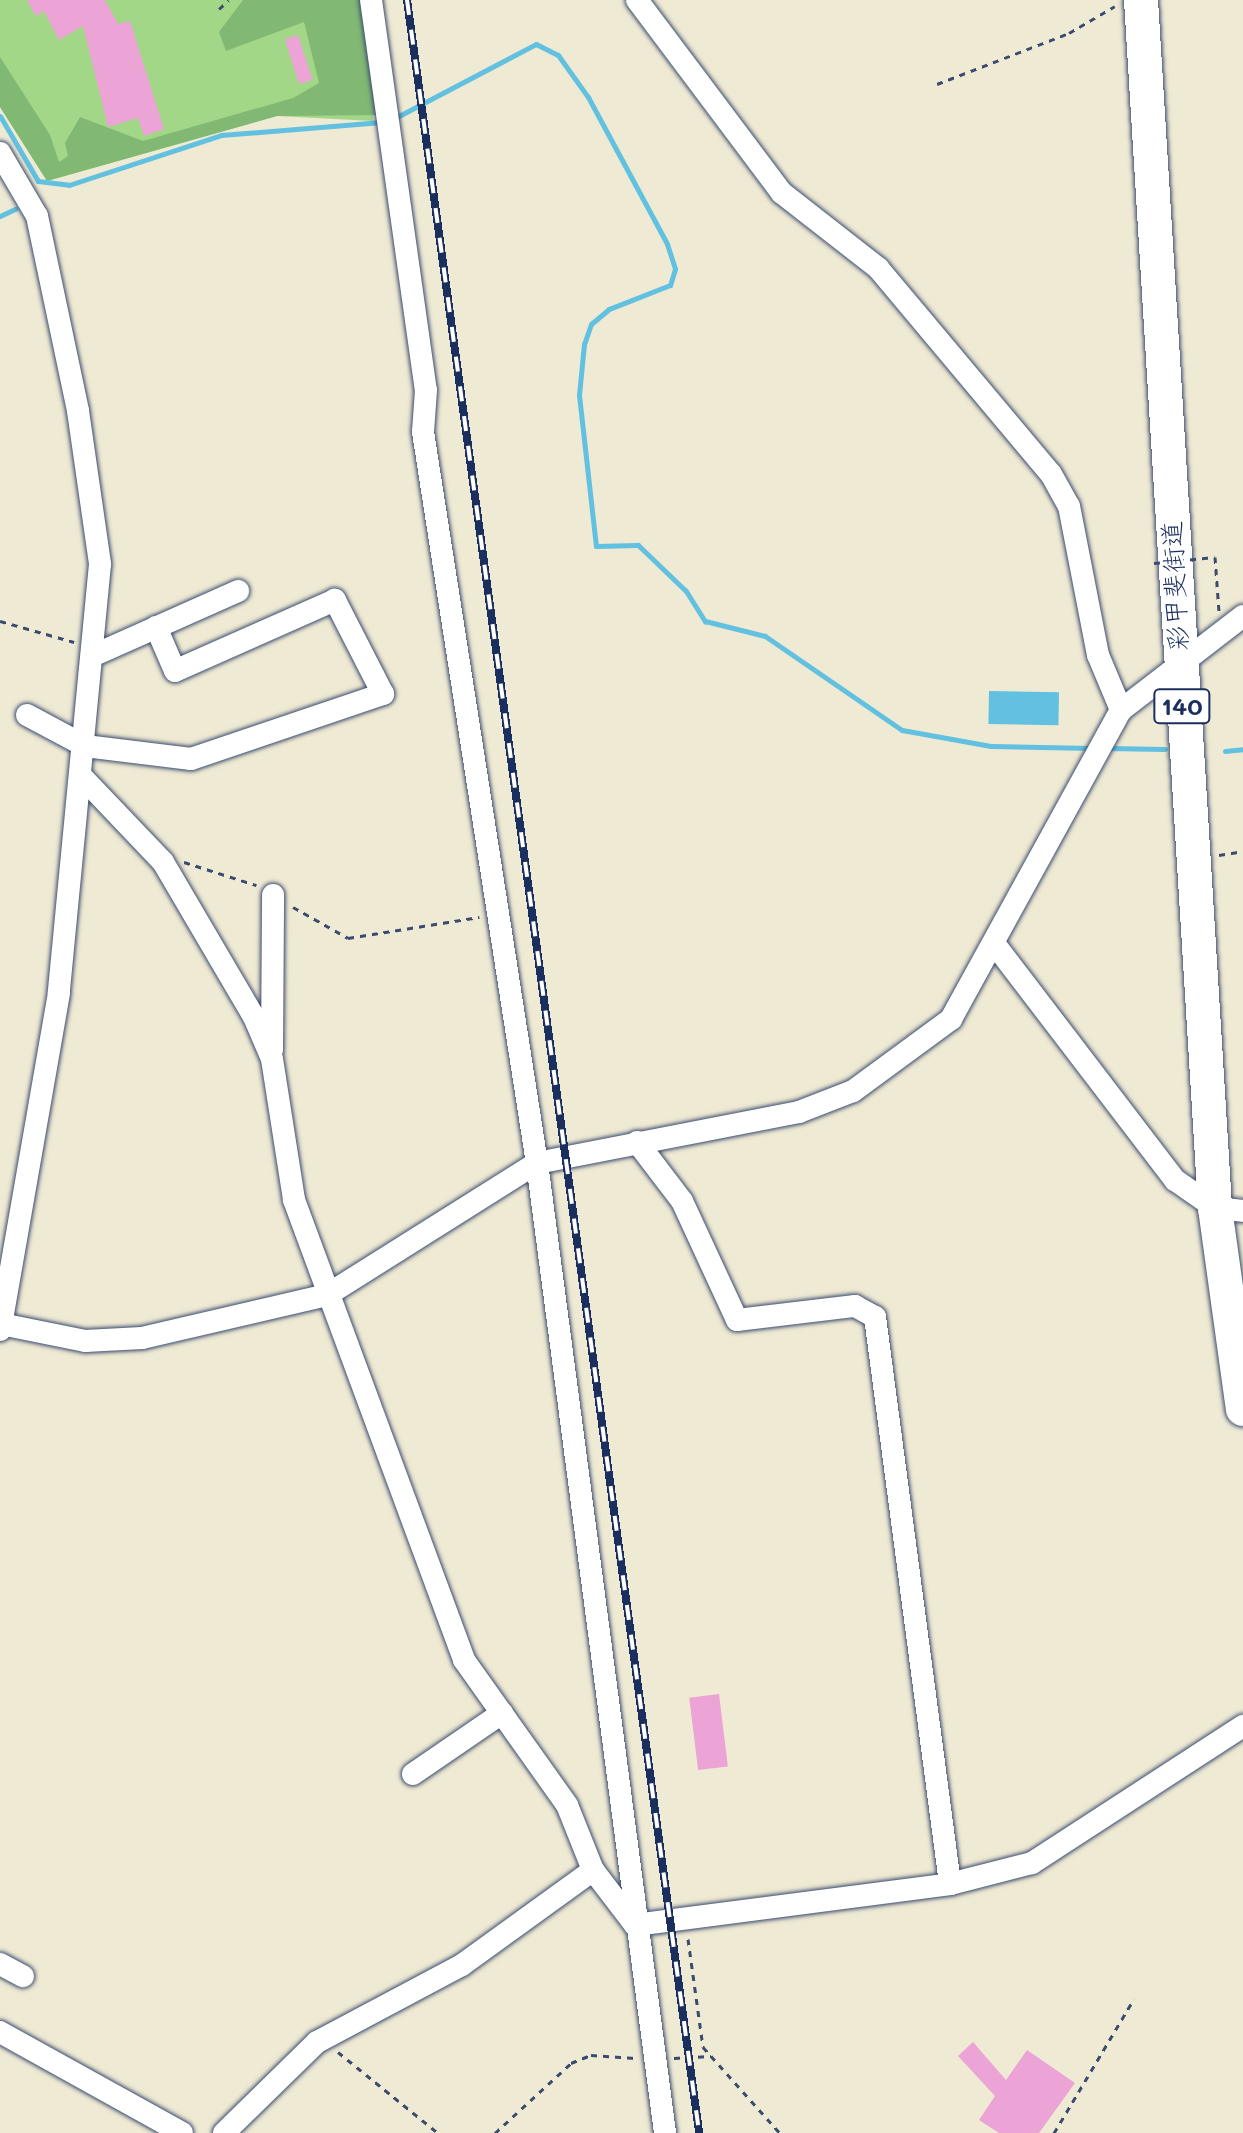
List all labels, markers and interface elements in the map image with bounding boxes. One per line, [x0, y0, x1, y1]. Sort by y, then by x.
street label: 彩甲斐街道 [1156, 520, 1194, 652]
road number: 140 [1152, 686, 1212, 726]

